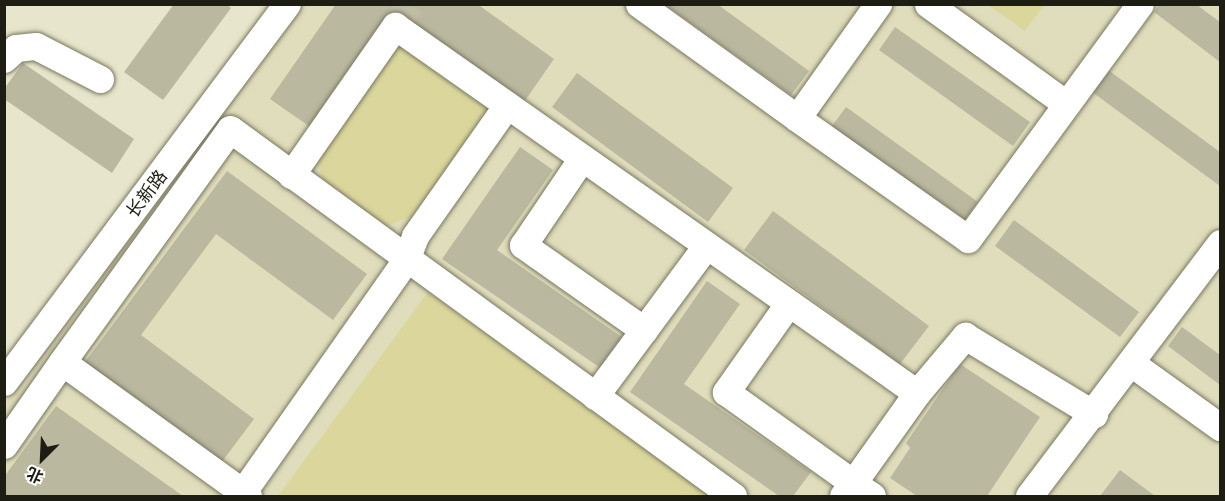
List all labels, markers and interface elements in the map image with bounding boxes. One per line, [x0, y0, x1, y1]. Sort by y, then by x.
street label: 长新路 [122, 166, 172, 222]
north arrow [12, 429, 72, 489]
text: 北 [23, 462, 46, 489]

